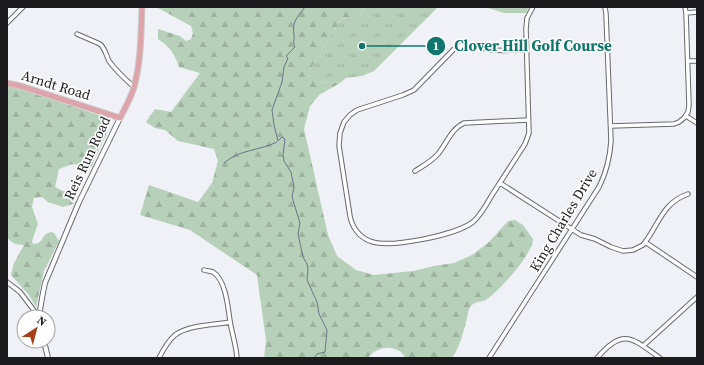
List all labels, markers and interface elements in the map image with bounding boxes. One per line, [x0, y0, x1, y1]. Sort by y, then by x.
callout: Clover Hill Golf Course [426, 32, 620, 59]
text: Clover Hill Golf Course [454, 35, 612, 56]
text: 1 [433, 38, 439, 54]
street label: Arndt Road [19, 65, 93, 105]
street label: Reis Run Road [59, 113, 115, 203]
street label: King Charles Drive [524, 165, 602, 275]
north arrow [16, 309, 56, 349]
text: N [34, 313, 49, 330]

